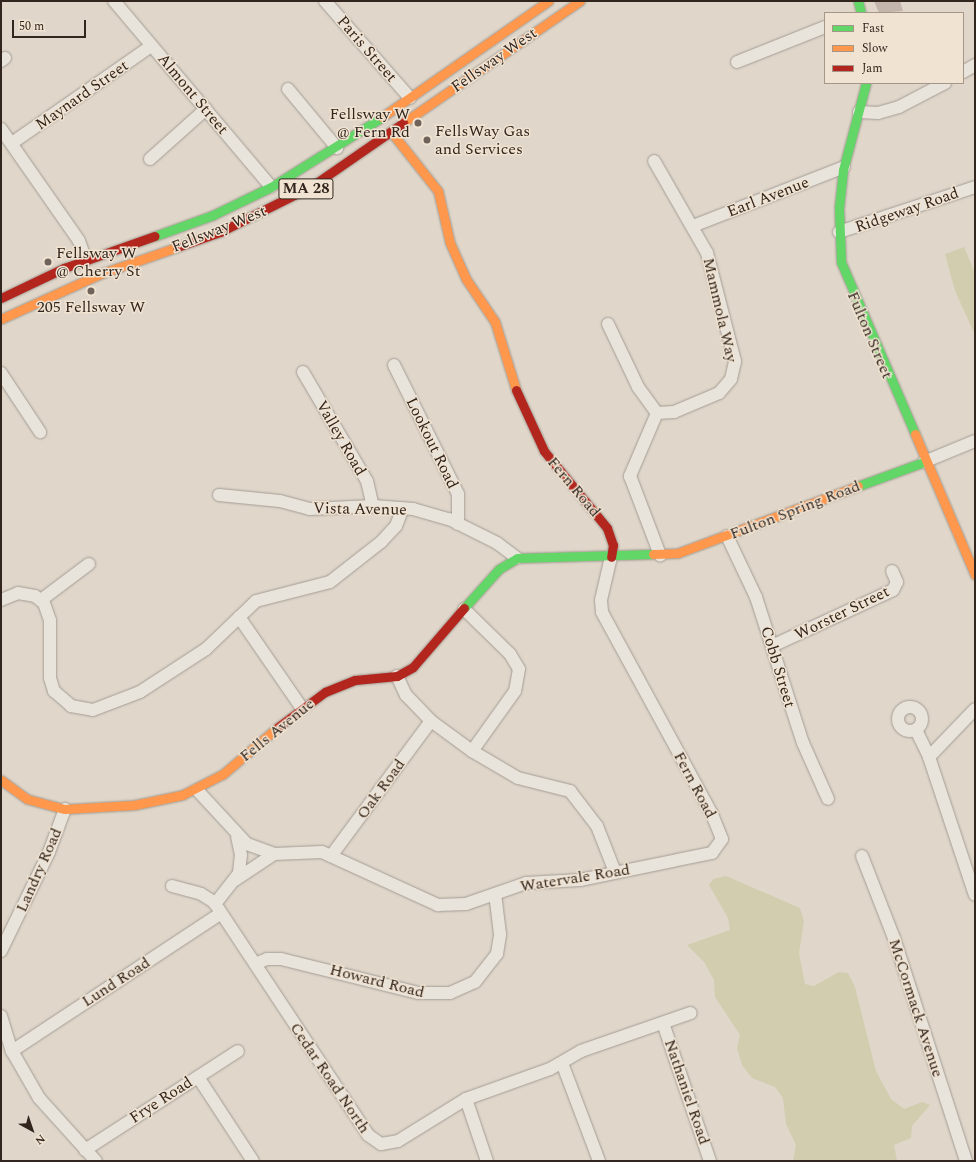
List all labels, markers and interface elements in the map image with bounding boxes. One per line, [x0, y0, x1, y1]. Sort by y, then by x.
scale bar [14, 12, 88, 38]
street label: Paris Street [333, 12, 401, 86]
legend [824, 12, 964, 84]
text: 50 m [19, 17, 44, 36]
text: Fast [862, 19, 884, 38]
street label: Fellsway West [447, 23, 541, 97]
text: Slow [862, 39, 887, 58]
street label: Almont Street [154, 50, 232, 138]
street label: Maynard Street [32, 56, 132, 134]
text: Jam [862, 59, 883, 78]
place label: Fellsway W @ Fern Rd [329, 104, 410, 142]
marker: Fellsway W @ Fern Rd [413, 118, 423, 128]
place label: FellsWay Gas and Services [435, 121, 530, 159]
marker: FellsWay Gas and Services [422, 135, 432, 145]
street label: Earl Avenue [724, 173, 812, 221]
road number: MA 28 [278, 176, 334, 202]
street label: Ridgeway Road [853, 183, 961, 237]
street label: Fellsway West [169, 201, 269, 257]
place label: Fellsway W @ Cherry St [56, 243, 140, 281]
street label: Mammola Way [699, 256, 741, 364]
marker: Fellsway W @ Cherry St [43, 257, 53, 267]
marker: 205 Fellsway W [86, 286, 96, 296]
street label: Fulton Street [843, 288, 897, 382]
place label: 205 Fellsway W [37, 297, 145, 317]
street label: Lookout Road [402, 394, 462, 492]
street label: Valley Road [312, 397, 370, 479]
street label: Fern Road [543, 453, 605, 521]
street label: Fulton Spring Road [727, 476, 863, 544]
street label: Vista Avenue [313, 499, 407, 519]
street label: Worster Street [792, 582, 892, 644]
street label: Cobb Street [757, 624, 799, 710]
street label: Fells Avenue [236, 694, 318, 766]
street label: Fern Road [669, 748, 721, 822]
street label: Oak Road [353, 755, 409, 823]
street label: Landry Road [12, 825, 66, 915]
street label: Watervale Road [519, 860, 631, 896]
street label: McCormack Avenue [885, 936, 947, 1080]
street label: Lund Road [78, 953, 154, 1011]
street label: Howard Road [328, 960, 426, 1002]
street label: Cedar Road North [286, 1019, 374, 1137]
street label: Nathaniel Road [660, 1037, 714, 1147]
street label: Frye Road [126, 1073, 196, 1127]
north arrow [12, 1110, 52, 1150]
text: N [31, 1130, 49, 1149]

